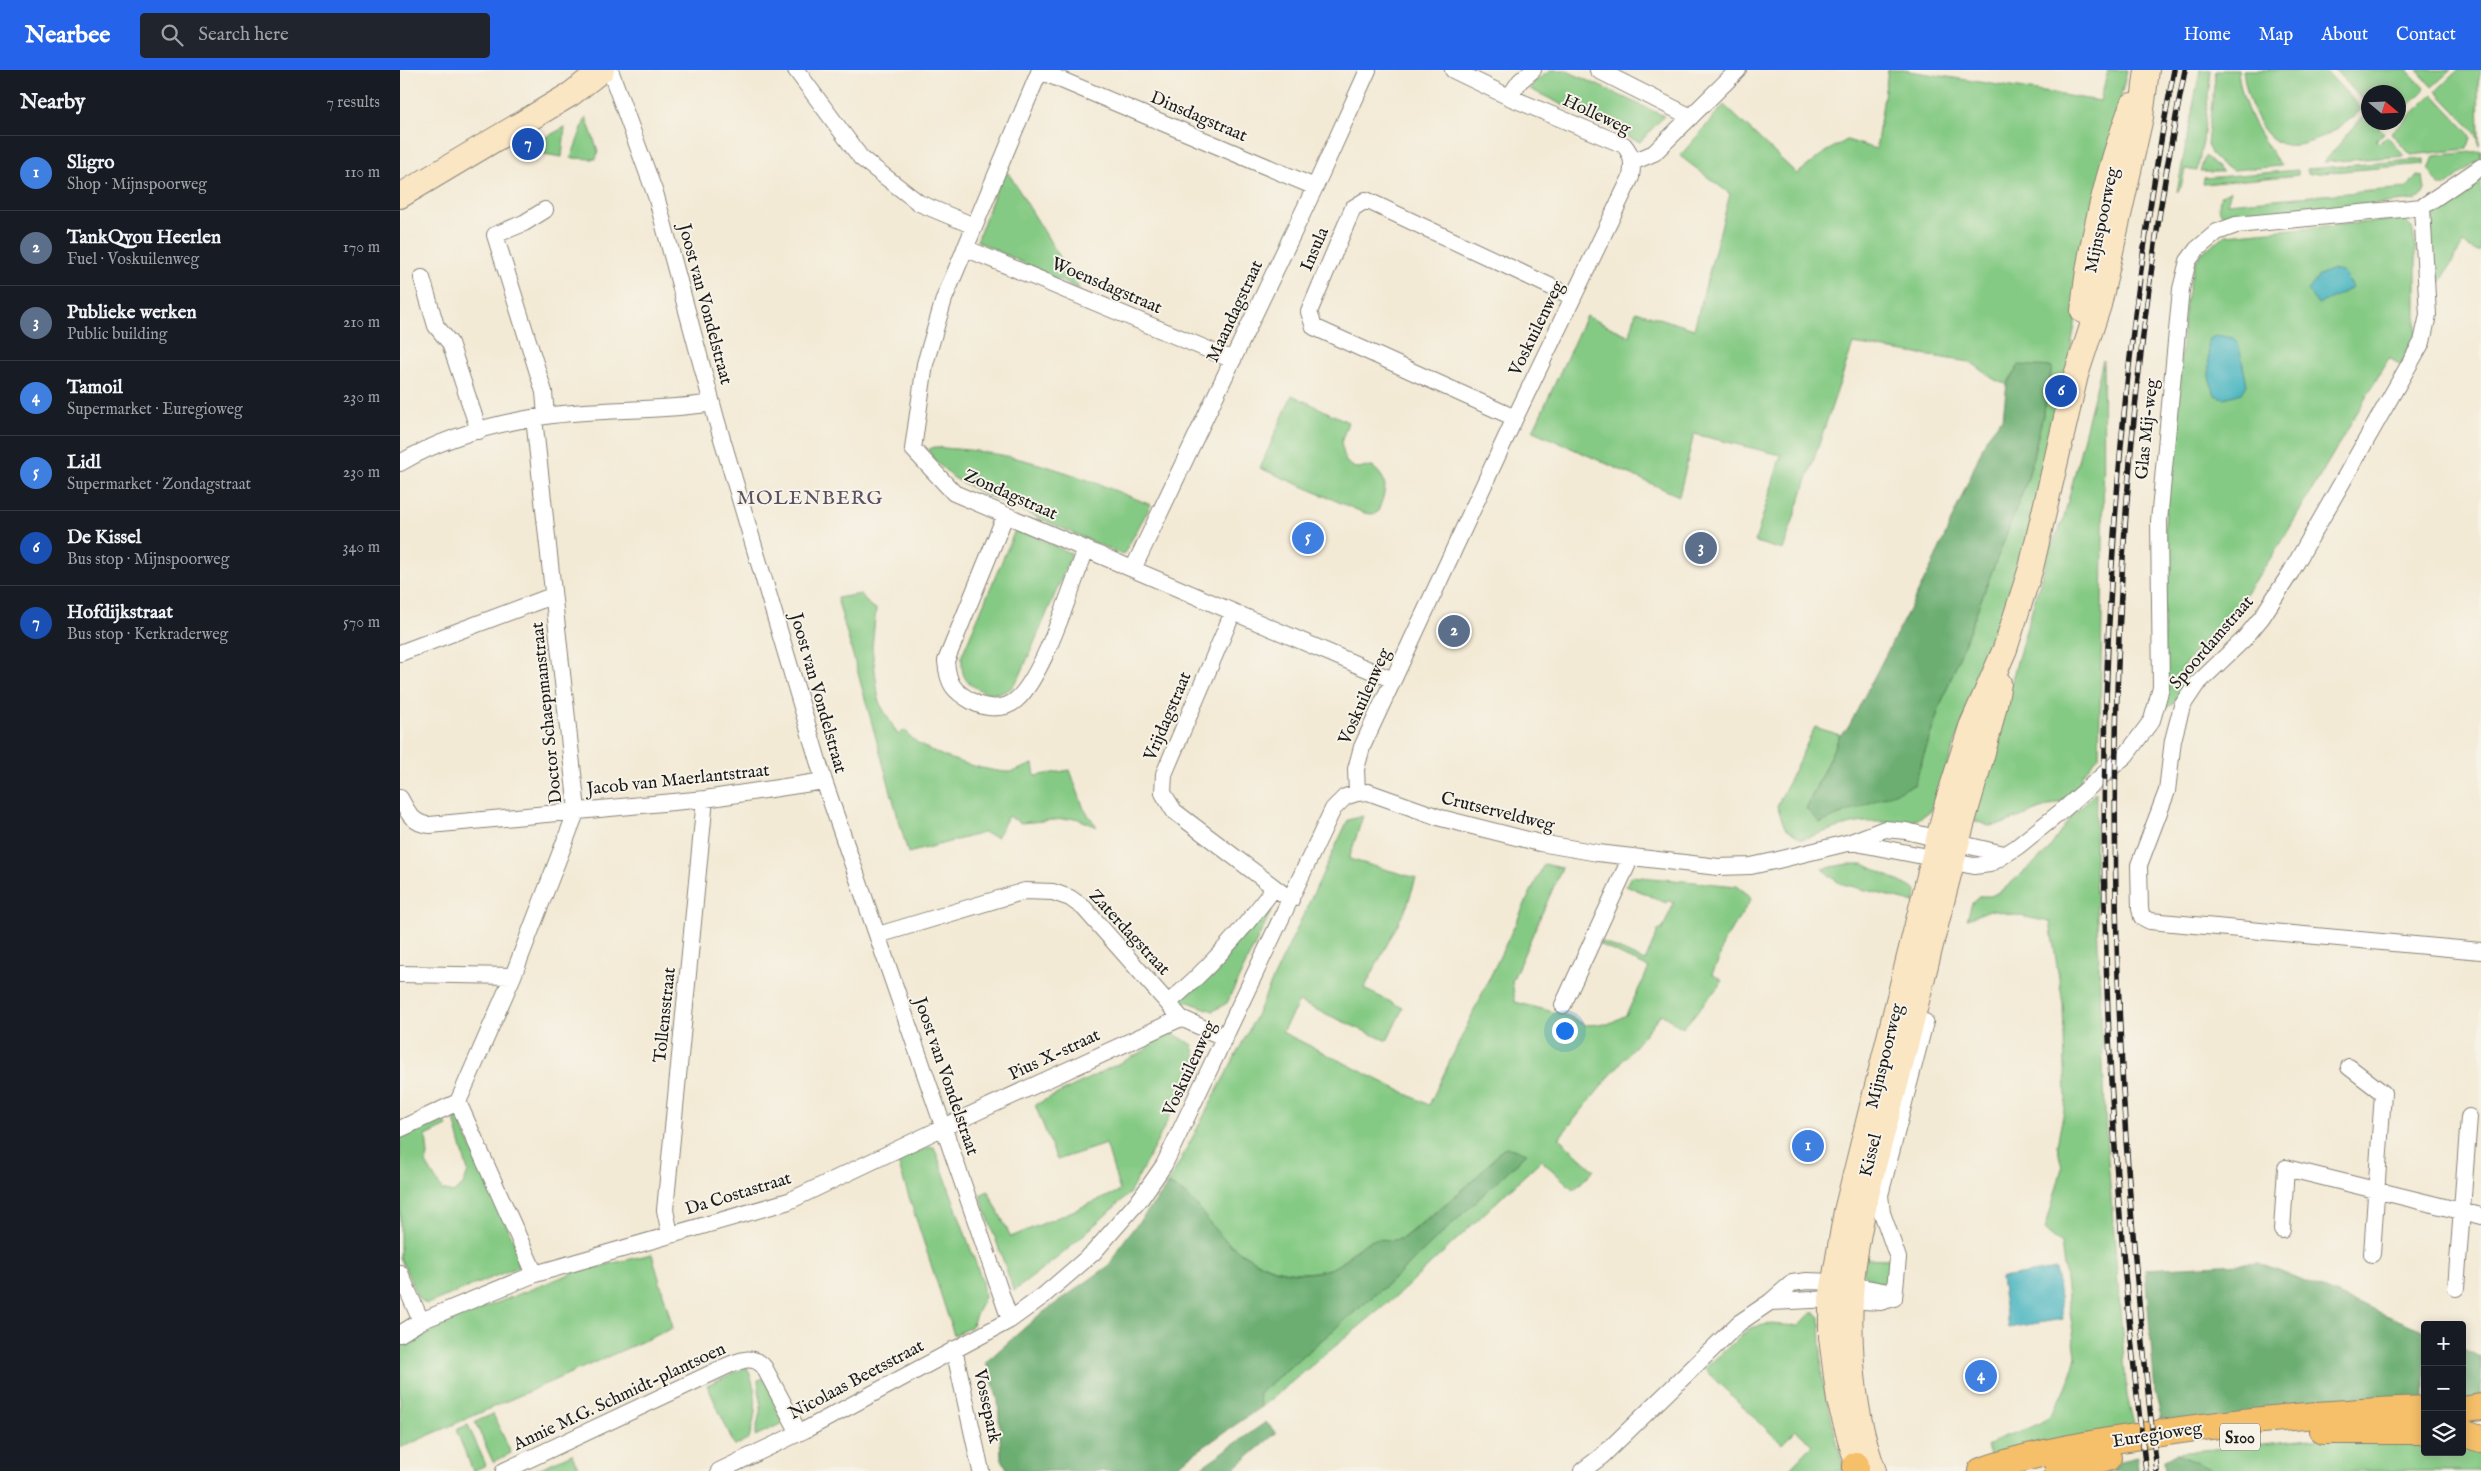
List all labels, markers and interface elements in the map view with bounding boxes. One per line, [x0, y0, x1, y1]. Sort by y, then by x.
search box [140, 13, 490, 58]
text: Nearbee [25, 20, 110, 51]
icon: search [158, 21, 186, 49]
text: Search here [198, 23, 289, 47]
text: Home [2184, 24, 2231, 47]
text: Map [2259, 24, 2293, 47]
text: About [2321, 24, 2368, 47]
text: Contact [2396, 24, 2456, 47]
north arrow [2361, 85, 2406, 130]
street label: Dinsdagstraat [1146, 87, 1250, 148]
text: Nearby [20, 89, 85, 116]
street label: Holleweg [1559, 90, 1634, 141]
text: 7 results [326, 93, 380, 113]
pin: 7 [512, 125, 544, 163]
text: Sligro [67, 151, 115, 175]
text: 1 [33, 163, 39, 183]
text: 110 m [344, 163, 380, 183]
street label: Mijnspoorweg [2080, 165, 2125, 275]
text: Shop · Mijnspoorweg [67, 175, 207, 195]
street label: Joost van Vondelstraat [671, 219, 737, 387]
street label: Insula [1296, 224, 1335, 275]
text: TankQyou Heerlen [67, 226, 221, 250]
text: 2 [32, 238, 40, 258]
text: 170 m [343, 238, 380, 258]
text: Fuel · Voskuilenweg [67, 250, 199, 270]
street label: Woensdagstraat [1048, 253, 1165, 320]
street label: Maandagstraat [1202, 257, 1269, 366]
street label: Voskuilenweg [1504, 277, 1570, 381]
text: Publieke werken [67, 301, 197, 325]
text: 3 [33, 313, 39, 333]
text: 210 m [343, 313, 380, 333]
text: Public building [67, 325, 167, 345]
pin: 6 [2045, 372, 2077, 410]
text: Tamoil [67, 376, 123, 400]
street label: Glas Mij-weg [2131, 377, 2164, 481]
text: 4 [32, 388, 40, 408]
text: 230 m [343, 388, 380, 408]
text: Supermarket · Euregioweg [67, 400, 243, 420]
text: Lidl [67, 451, 101, 475]
text: 5 [33, 463, 39, 483]
text: 230 m [343, 463, 380, 483]
street label: Zondagstraat [960, 465, 1061, 526]
text: Supermarket · Zondagstraat [67, 475, 251, 495]
district label: MOLENBERG [736, 486, 884, 511]
pin: 5 [1292, 519, 1324, 557]
text: De Kissel [67, 526, 141, 550]
pin: 3 [1685, 529, 1717, 567]
text: 6 [33, 538, 39, 558]
text: 340 m [342, 538, 380, 558]
text: Bus stop · Mijnspoorweg [67, 550, 229, 570]
street label: Spoordamstraat [2165, 591, 2259, 695]
text: Hofdijkstraat [67, 601, 173, 625]
street label: Joost van Vondelstraat [783, 609, 851, 776]
pin: 2 [1438, 612, 1470, 650]
text: 7 [32, 613, 40, 633]
text: 570 m [343, 613, 380, 633]
street label: Doctor Schaepmanstraat [527, 621, 568, 805]
text: Bus stop · Kerkraderweg [67, 625, 228, 645]
street label: Voskuilenweg [1334, 645, 1397, 749]
street label: Vrijdagstraat [1139, 669, 1197, 765]
street label: Jacob van Maerlantstraat [584, 759, 771, 802]
street label: Crutserveldweg [1438, 787, 1557, 838]
street label: Zaterdagstraat [1083, 885, 1175, 981]
street label: Tollensstraat [649, 966, 682, 1064]
street label: Joost van Vondelstraat [907, 993, 983, 1159]
street label: Mijnspoorweg [1861, 1001, 1910, 1111]
street label: Voskuilenweg [1158, 1017, 1223, 1121]
your location [1552, 1018, 1578, 1044]
street label: Pius X-straat [1005, 1024, 1104, 1087]
pin: 1 [1792, 1127, 1824, 1165]
street label: Kissel [1855, 1131, 1888, 1179]
street label: Da Costastraat [683, 1167, 794, 1221]
map controls [2421, 1321, 2466, 1456]
button: + [2421, 1321, 2466, 1366]
street label: Nicolaas Beetsstraat [785, 1335, 928, 1426]
street label: Annie M.G. Schmidt-plantsoen [509, 1338, 730, 1457]
pin: 4 [1965, 1357, 1997, 1395]
street label: Vossepark [967, 1366, 1006, 1446]
button: − [2421, 1366, 2466, 1411]
button: layers [2421, 1411, 2466, 1456]
street label: Euregioweg [2111, 1417, 2204, 1454]
road number: S100 [2220, 1424, 2260, 1450]

